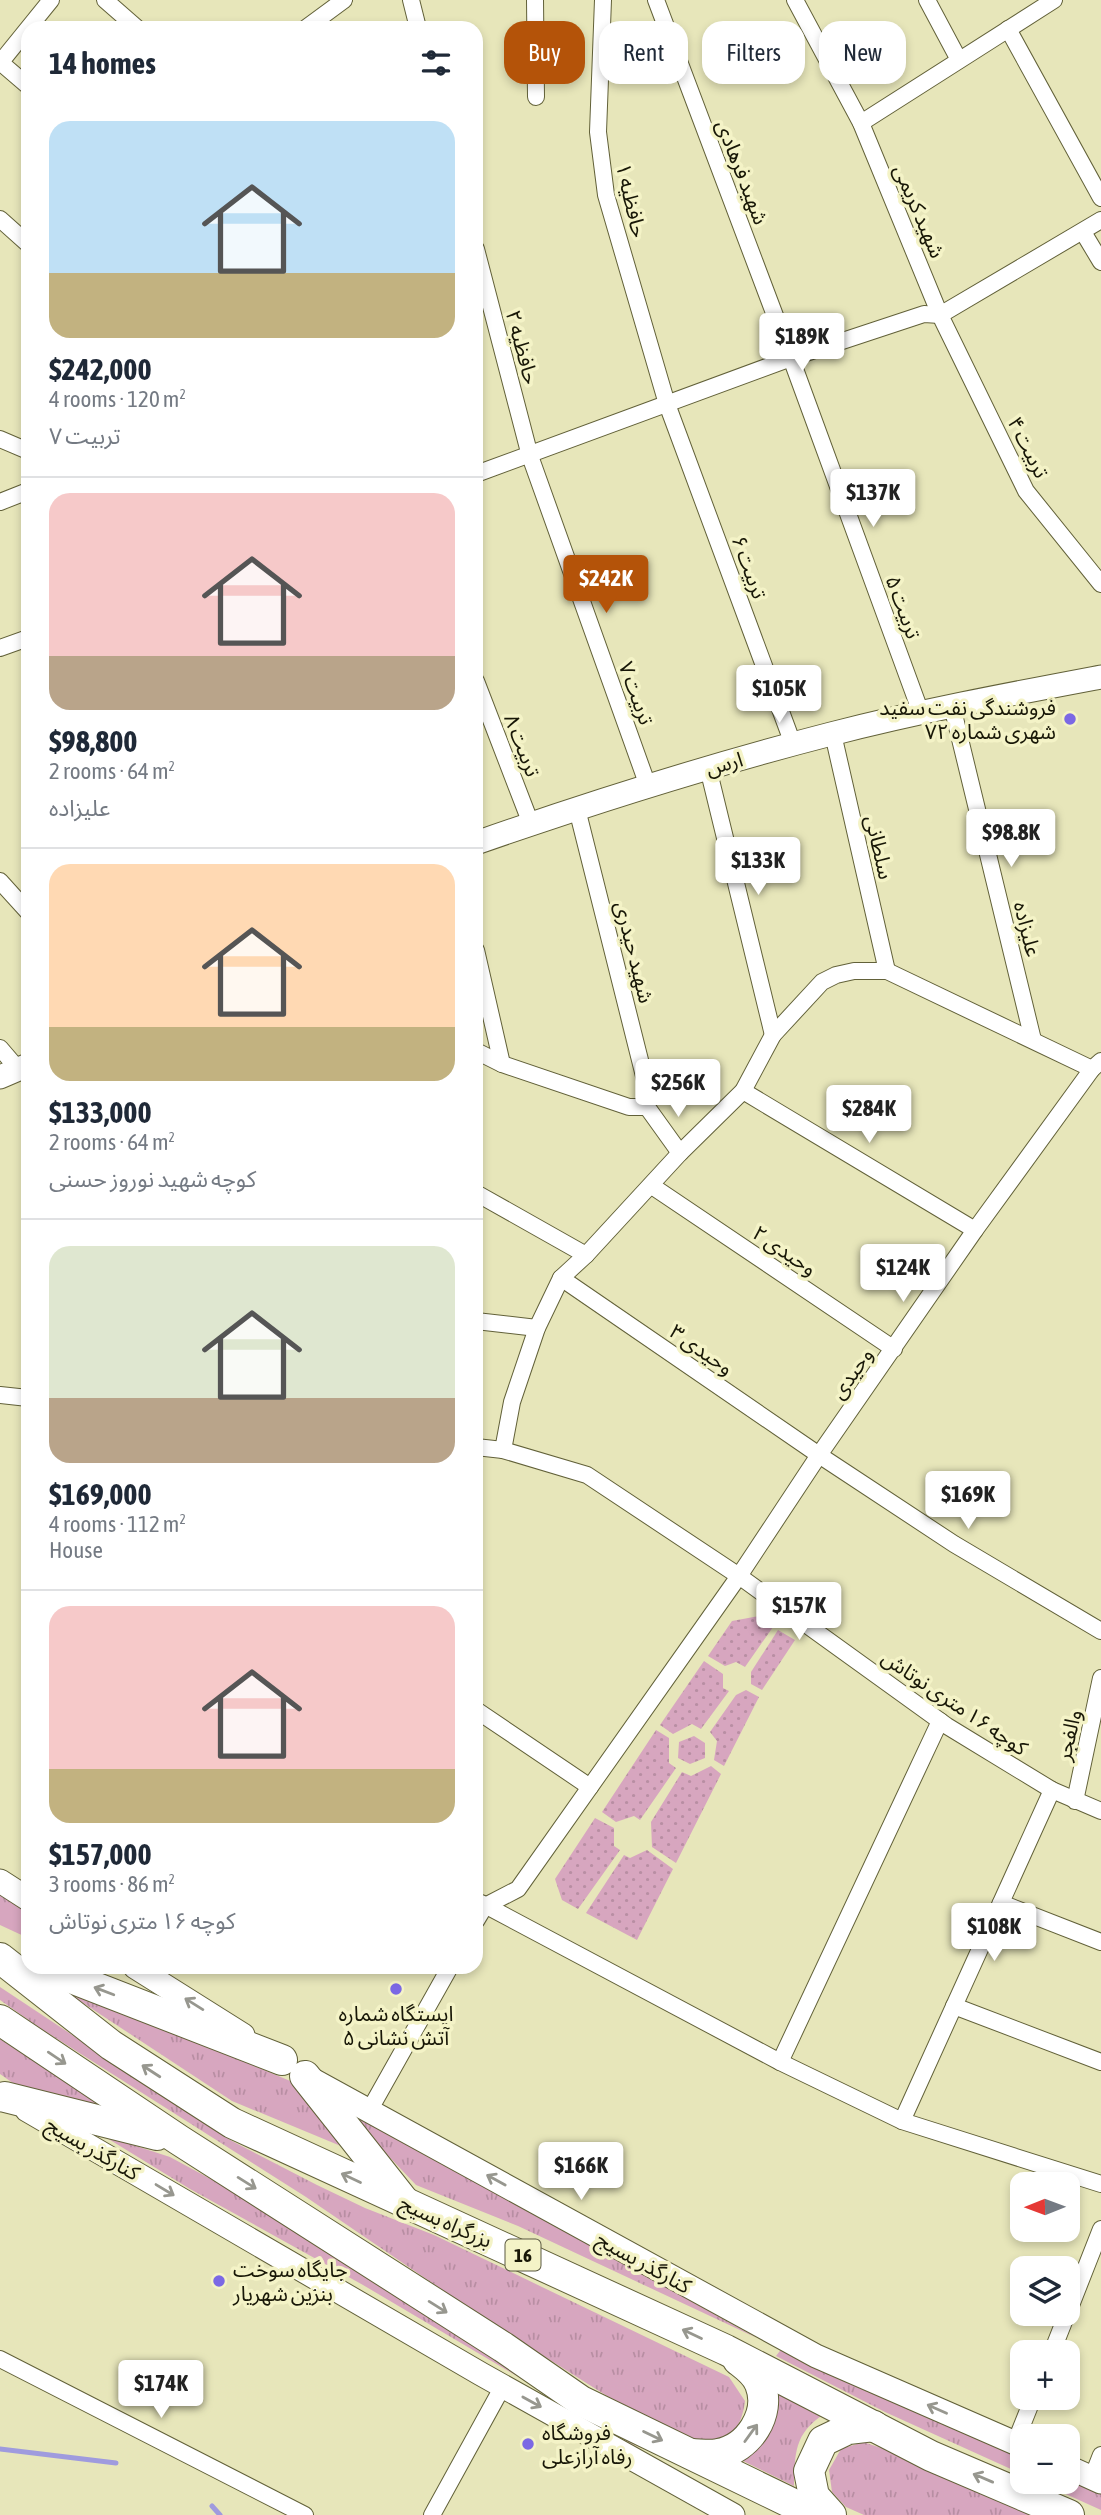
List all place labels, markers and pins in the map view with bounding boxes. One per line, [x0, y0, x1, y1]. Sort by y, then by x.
pin: $189K [753, 314, 851, 373]
pin: $137K [824, 470, 922, 529]
pin: $242K [557, 556, 655, 615]
pin: $105K [730, 666, 828, 725]
place label: فروشندگی نفت سفید شهری شماره ۷۲ [879, 695, 1056, 744]
marker: فروشندگی نفت سفید شهری شماره ۷۲ [1062, 711, 1078, 727]
pin: $98.8K [954, 810, 1068, 869]
pin: $133K [709, 838, 807, 897]
pin: $256K [629, 1060, 727, 1119]
pin: $284K [820, 1086, 918, 1145]
pin: $124K [854, 1244, 952, 1304]
pin: $169K [919, 1472, 1017, 1531]
pin: $157K [750, 1582, 848, 1642]
pin: $108K [945, 1904, 1043, 1963]
marker: ایستگاه شماره ۵ آتش نشانی [388, 1981, 404, 1997]
place label: ایستگاه شماره ۵ آتش نشانی [338, 2001, 454, 2050]
pin: $166K [532, 2142, 630, 2202]
place label: جایگاه سوخت بنزین شهریار [232, 2257, 348, 2306]
marker: جایگاه سوخت بنزین شهریار [211, 2273, 227, 2289]
pin: $174K [112, 2360, 210, 2420]
place label: فروشگاه رفاه آرازعلی [542, 2420, 633, 2469]
marker: فروشگاه رفاه آرازعلی [520, 2436, 536, 2452]

